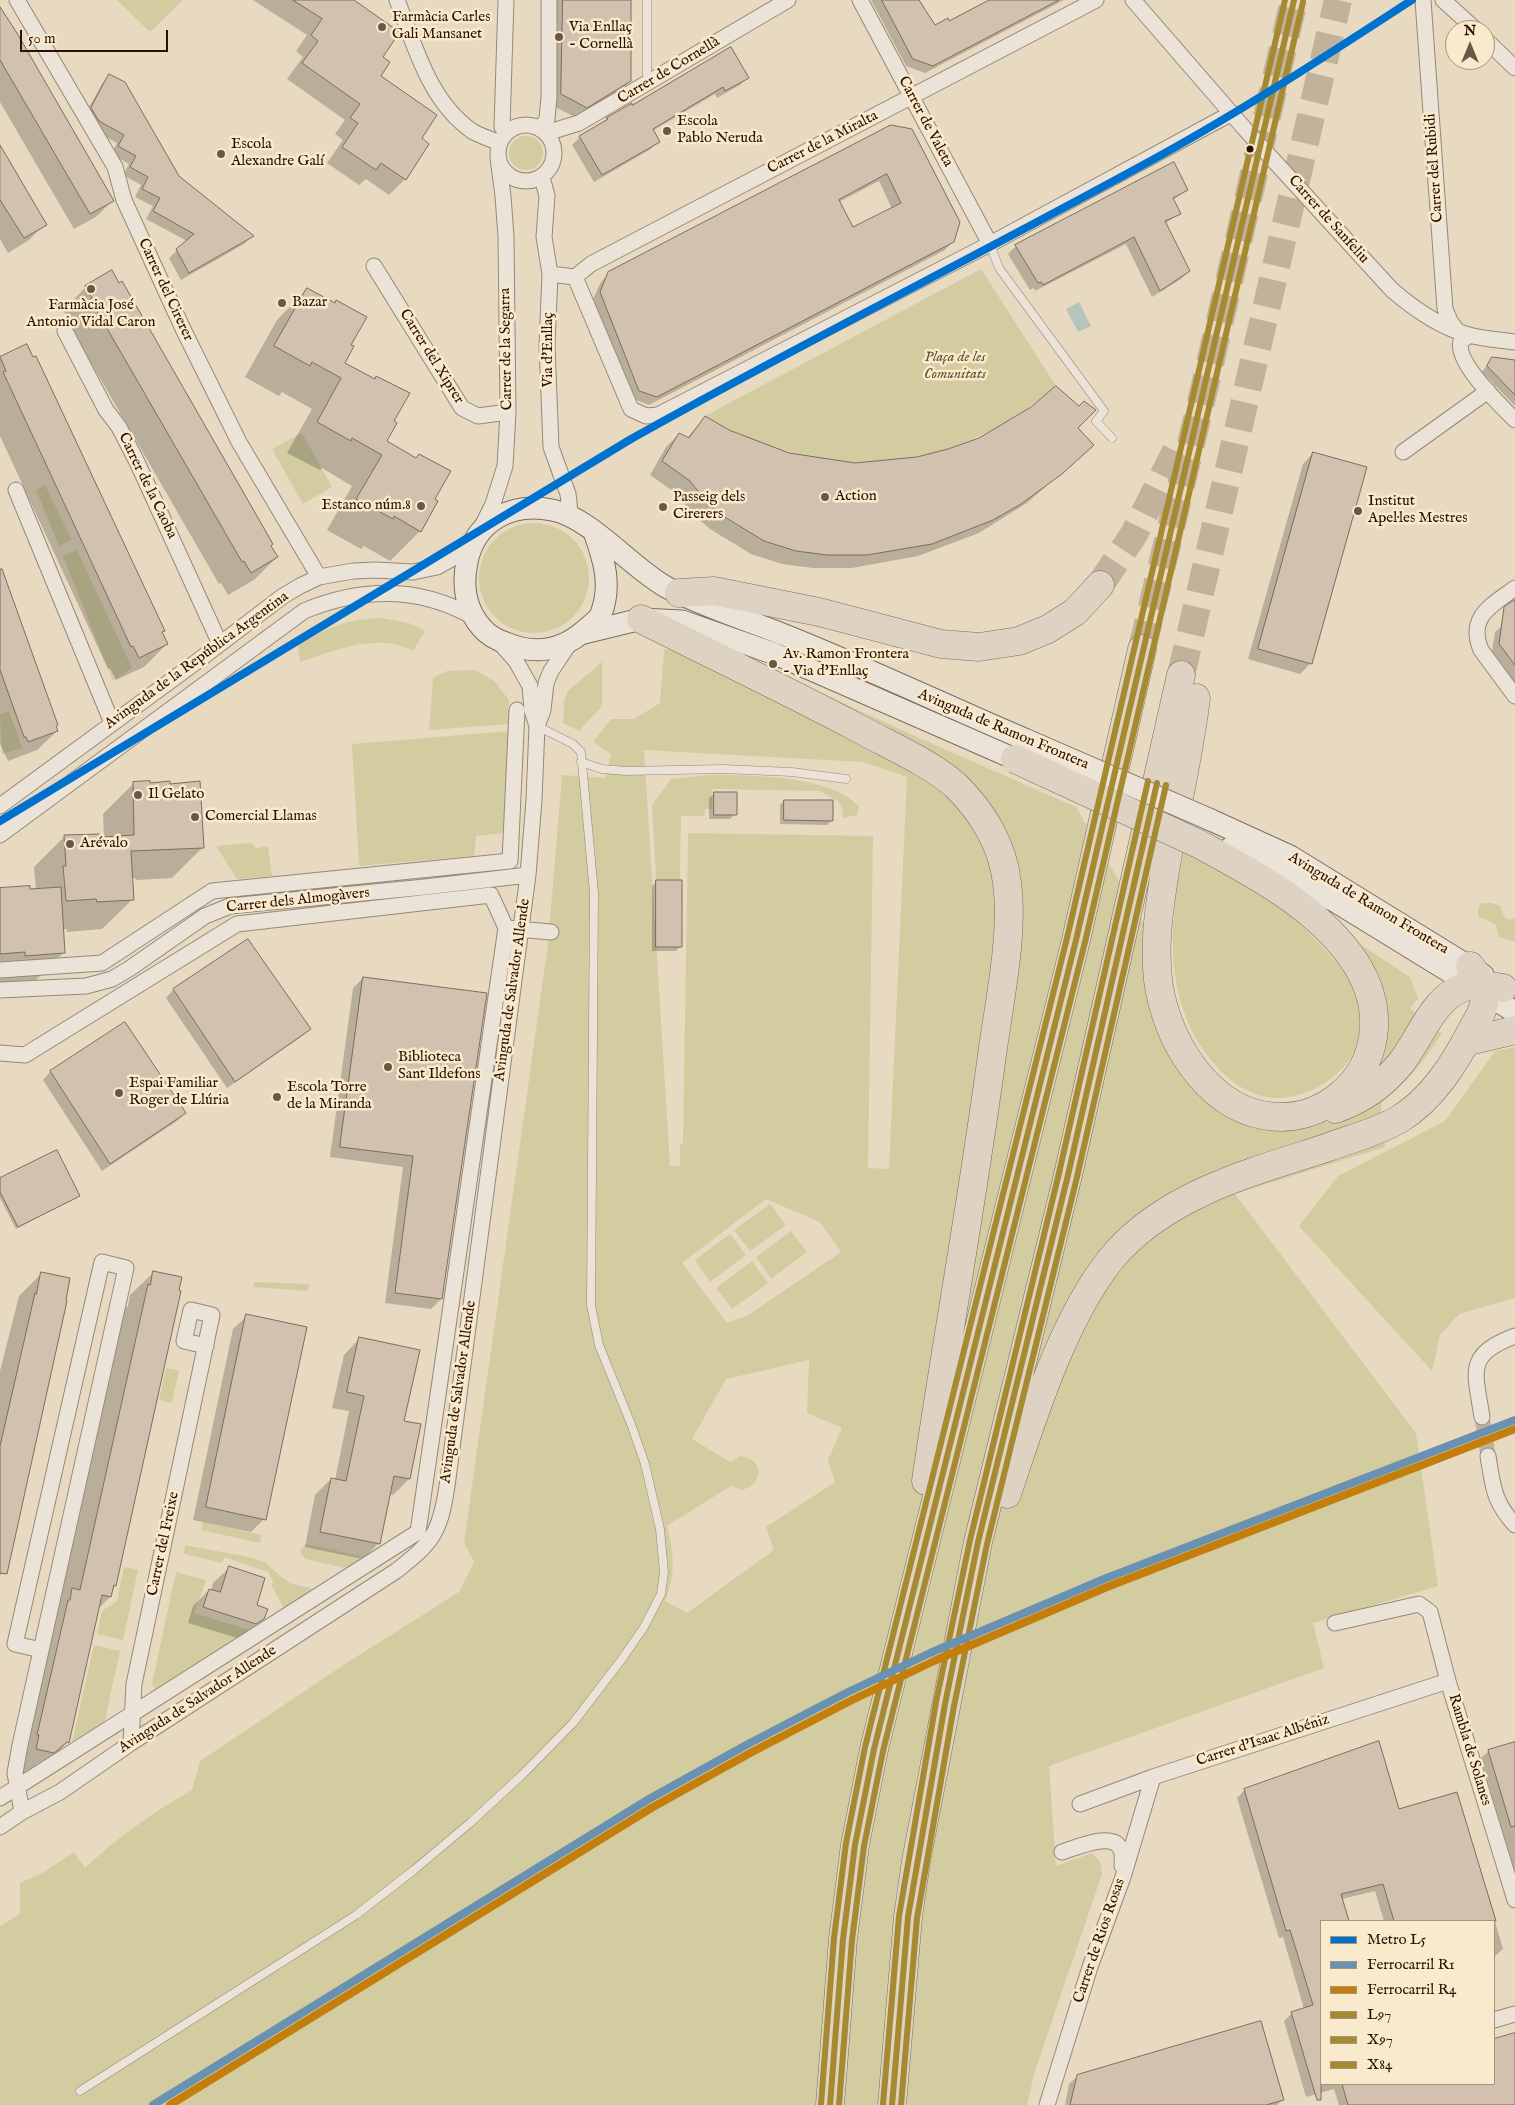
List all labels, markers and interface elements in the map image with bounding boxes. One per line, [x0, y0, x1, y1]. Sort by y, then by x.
place label: Farmàcia Carles Gali Mansanet [392, 9, 490, 44]
place label: Via Enllaç - Cornellà [569, 19, 633, 54]
scale bar [22, 20, 170, 52]
north arrow [1445, 20, 1495, 70]
marker: Farmàcia Carles Gali Mansanet [376, 21, 388, 33]
text: N [1464, 22, 1476, 40]
text: 50 m [28, 29, 56, 48]
marker: Via Enllaç - Cornellà [553, 31, 565, 43]
street label: Carrer de Cornellà [615, 33, 723, 109]
street label: Carrer de Valeta [894, 74, 956, 170]
street label: Carrer de la Miralta [765, 107, 881, 179]
place label: Escola Pablo Neruda [677, 113, 763, 148]
street label: Carrer del Rubidi [1422, 113, 1448, 223]
marker: Escola Pablo Neruda [661, 125, 673, 137]
place label: Escola Alexandre Galí [231, 136, 324, 171]
unlabelled marker [1245, 144, 1255, 154]
marker: Escola Alexandre Galí [215, 148, 227, 160]
street label: Carrer de Sanfeliu [1284, 172, 1372, 268]
street label: Carrer del Cirerer [133, 236, 197, 344]
marker: Farmàcia José Antonio Vidal Caron [85, 283, 97, 295]
street label: Carrer de la Segarra [497, 288, 517, 410]
place label: Bazar [292, 294, 327, 312]
place label: Farmàcia José Antonio Vidal Caron [27, 297, 155, 332]
marker: Bazar [276, 297, 288, 309]
street label: Carrer del Xiprer [395, 306, 467, 408]
street label: Via d'Enllaç [540, 312, 558, 388]
park label: Plaça de les Comunitats [924, 349, 986, 384]
street label: Carrer de la Caoba [114, 430, 180, 542]
place label: Action [835, 488, 877, 506]
place label: Passeig dels Cirerers [673, 489, 745, 524]
marker: Action [819, 491, 831, 503]
place label: Institut Apel·les Mestres [1368, 493, 1467, 528]
place label: Estanco núm.8 [322, 497, 411, 515]
marker: Estanco núm.8 [415, 500, 427, 512]
marker: Passeig dels Cirerers [657, 501, 669, 513]
marker: Institut Apel·les Mestres [1352, 505, 1364, 517]
street label: Avinguda de la República Argentina [102, 588, 292, 734]
place label: Av. Ramon Frontera - Via d'Enllaç [783, 646, 909, 681]
marker: Av. Ramon Frontera - Via d'Enllaç [767, 658, 779, 670]
street label: Avinguda de Ramon Frontera [915, 686, 1091, 774]
place label: Il Gelato [148, 786, 204, 804]
marker: Il Gelato [132, 789, 144, 801]
place label: Comercial Llamas [205, 808, 317, 826]
marker: Comercial Llamas [189, 811, 201, 823]
place label: Arévalo [80, 835, 128, 853]
marker: Arévalo [64, 838, 76, 850]
street label: Avinguda de Ramon Frontera [1285, 849, 1451, 959]
street label: Carrer dels Almogàvers [225, 885, 371, 917]
street label: Avinguda de Salvador Allende [491, 897, 535, 1083]
place label: Biblioteca Sant Ildefons [398, 1049, 481, 1084]
marker: Biblioteca Sant Ildefons [382, 1061, 394, 1073]
place label: Espai Familiar Roger de Llúria [129, 1075, 229, 1110]
place label: Escola Torre de la Miranda [287, 1079, 372, 1114]
marker: Espai Familiar Roger de Llúria [113, 1087, 125, 1099]
marker: Escola Torre de la Miranda [271, 1091, 283, 1103]
street label: Avinguda de Salvador Allende [437, 1299, 481, 1485]
street label: Carrer del Freixe [144, 1490, 184, 1598]
street label: Avinguda de Salvador Allende [116, 1642, 280, 1758]
street label: Rambla de Solanes [1443, 1692, 1495, 1808]
street label: Carrer d'Isaac Albéniz [1194, 1711, 1332, 1771]
street label: Carrer de Rios Rosas [1070, 1876, 1130, 2006]
legend [1320, 1920, 1495, 2085]
text: Metro L5 [1367, 1930, 1426, 1949]
text: Ferrocarril R1 [1367, 1955, 1455, 1974]
text: Ferrocarril R4 [1367, 1980, 1456, 1999]
text: L97 [1367, 2005, 1391, 2024]
text: X97 [1367, 2030, 1393, 2049]
text: X84 [1367, 2055, 1392, 2074]

